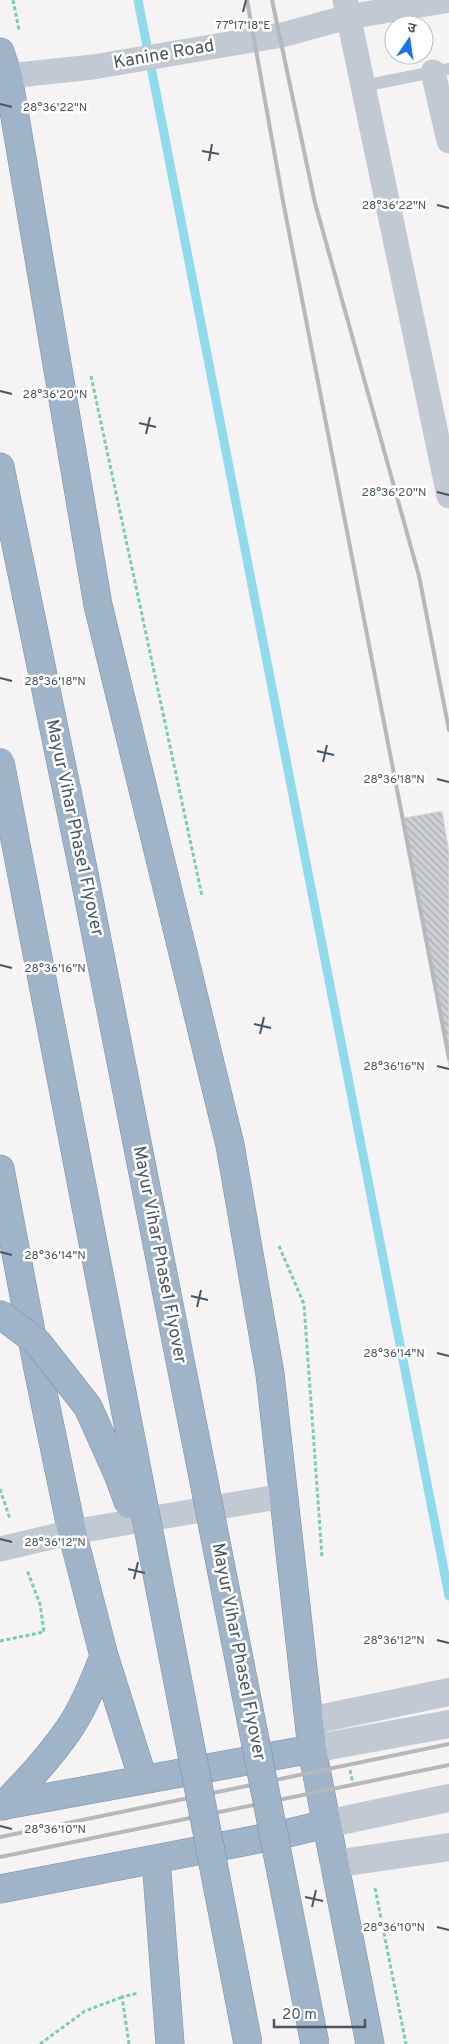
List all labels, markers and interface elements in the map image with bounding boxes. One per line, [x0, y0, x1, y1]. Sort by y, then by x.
north arrow [384, 15, 434, 65]
text: 77°17'18"E [216, 18, 270, 34]
text: उ [406, 20, 418, 38]
street label: Kanine Road [112, 35, 216, 75]
text: 28°36'22"N [23, 100, 87, 116]
text: 28°36'22"N [362, 198, 426, 214]
text: 28°36'20"N [23, 387, 87, 403]
text: 28°36'20"N [362, 485, 426, 501]
text: 28°36'18"N [24, 674, 86, 690]
street label: Mayur Vihar Phase1 Flyover [40, 717, 108, 939]
text: 28°36'18"N [363, 772, 425, 788]
text: 28°36'16"N [24, 961, 86, 977]
text: 28°36'16"N [363, 1059, 425, 1075]
street label: Mayur Vihar Phase1 Flyover [127, 1144, 191, 1366]
text: 28°36'14"N [24, 1248, 86, 1264]
text: 28°36'14"N [363, 1346, 425, 1362]
text: 28°36'12"N [24, 1535, 86, 1551]
street label: Mayur Vihar Phase1 Flyover [206, 1541, 270, 1763]
text: 28°36'12"N [363, 1633, 425, 1649]
text: 28°36'10"N [24, 1822, 86, 1838]
text: 28°36'10"N [363, 1920, 425, 1936]
scale bar [274, 1996, 365, 2028]
text: 20 m [282, 2006, 317, 2025]

